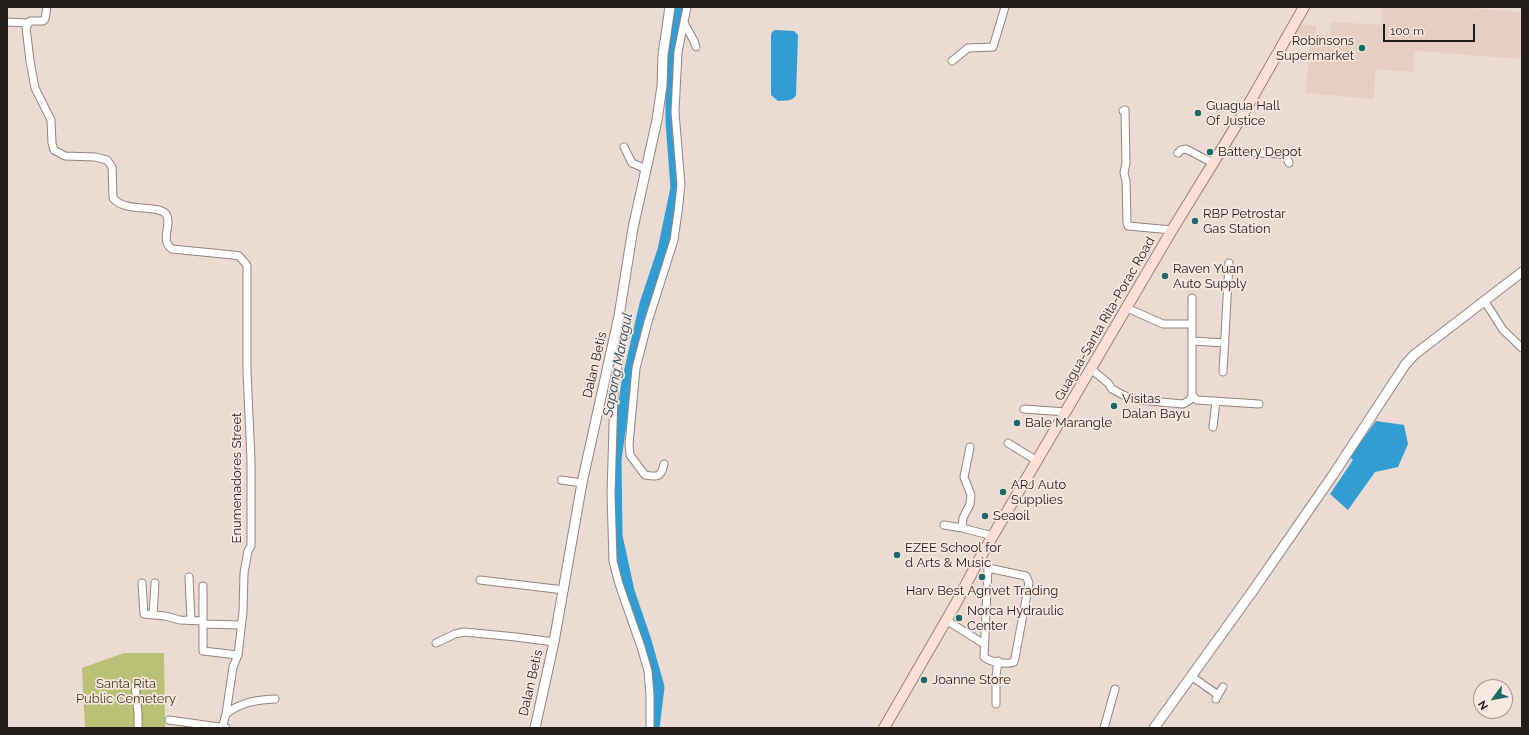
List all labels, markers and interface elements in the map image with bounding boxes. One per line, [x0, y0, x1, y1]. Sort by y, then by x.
scale bar [1385, 16, 1477, 42]
text: 100 m [1390, 24, 1424, 38]
place label: Robinsons Supermarket [1276, 33, 1354, 64]
marker: Robinsons Supermarket [1357, 43, 1367, 53]
place label: Guagua Hall Of Justice [1206, 98, 1280, 129]
marker: Guagua Hall Of Justice [1193, 108, 1203, 118]
place label: Battery Depot [1218, 144, 1302, 160]
marker: Battery Depot [1205, 147, 1215, 157]
place label: RBP Petrostar Gas Station [1203, 206, 1286, 237]
marker: RBP Petrostar Gas Station [1190, 216, 1200, 226]
street label: Guagua-Santa Rita-Porac Road [1052, 234, 1158, 404]
place label: Raven Yuan Auto Supply [1173, 261, 1247, 292]
marker: Raven Yuan Auto Supply [1160, 271, 1170, 281]
water label: Sapang Maragul [600, 311, 636, 419]
street label: Dalan Betis [580, 330, 610, 400]
place label: Visitas Dalan Bayu [1122, 391, 1190, 422]
marker: Visitas Dalan Bayu [1109, 401, 1119, 411]
street label: Enumenadores Street [229, 413, 245, 543]
place label: Bale Marangle [1025, 415, 1112, 431]
marker: Bale Marangle [1012, 418, 1022, 428]
place label: ARJ Auto Supplies [1011, 477, 1066, 508]
marker: ARJ Auto Supplies [998, 487, 1008, 497]
place label: Seaoil [993, 508, 1030, 524]
marker: Seaoil [980, 511, 990, 521]
place label: EZEE School for d Arts & Music [905, 540, 1002, 571]
marker: EZEE School for d Arts & Music [892, 550, 902, 560]
marker: Harv Best Agrivet Trading [977, 572, 987, 582]
place label: Harv Best Agrivet Trading [906, 583, 1058, 599]
place label: Norca Hydraulic Center [967, 603, 1064, 634]
marker: Norca Hydraulic Center [954, 613, 964, 623]
street label: Dalan Betis [516, 648, 546, 718]
place label: Joanne Store [932, 672, 1011, 688]
marker: Joanne Store [919, 675, 929, 685]
park label: Santa Rita Public Cemetery [76, 676, 176, 707]
north arrow [1473, 679, 1513, 719]
text: N [1476, 698, 1491, 712]

